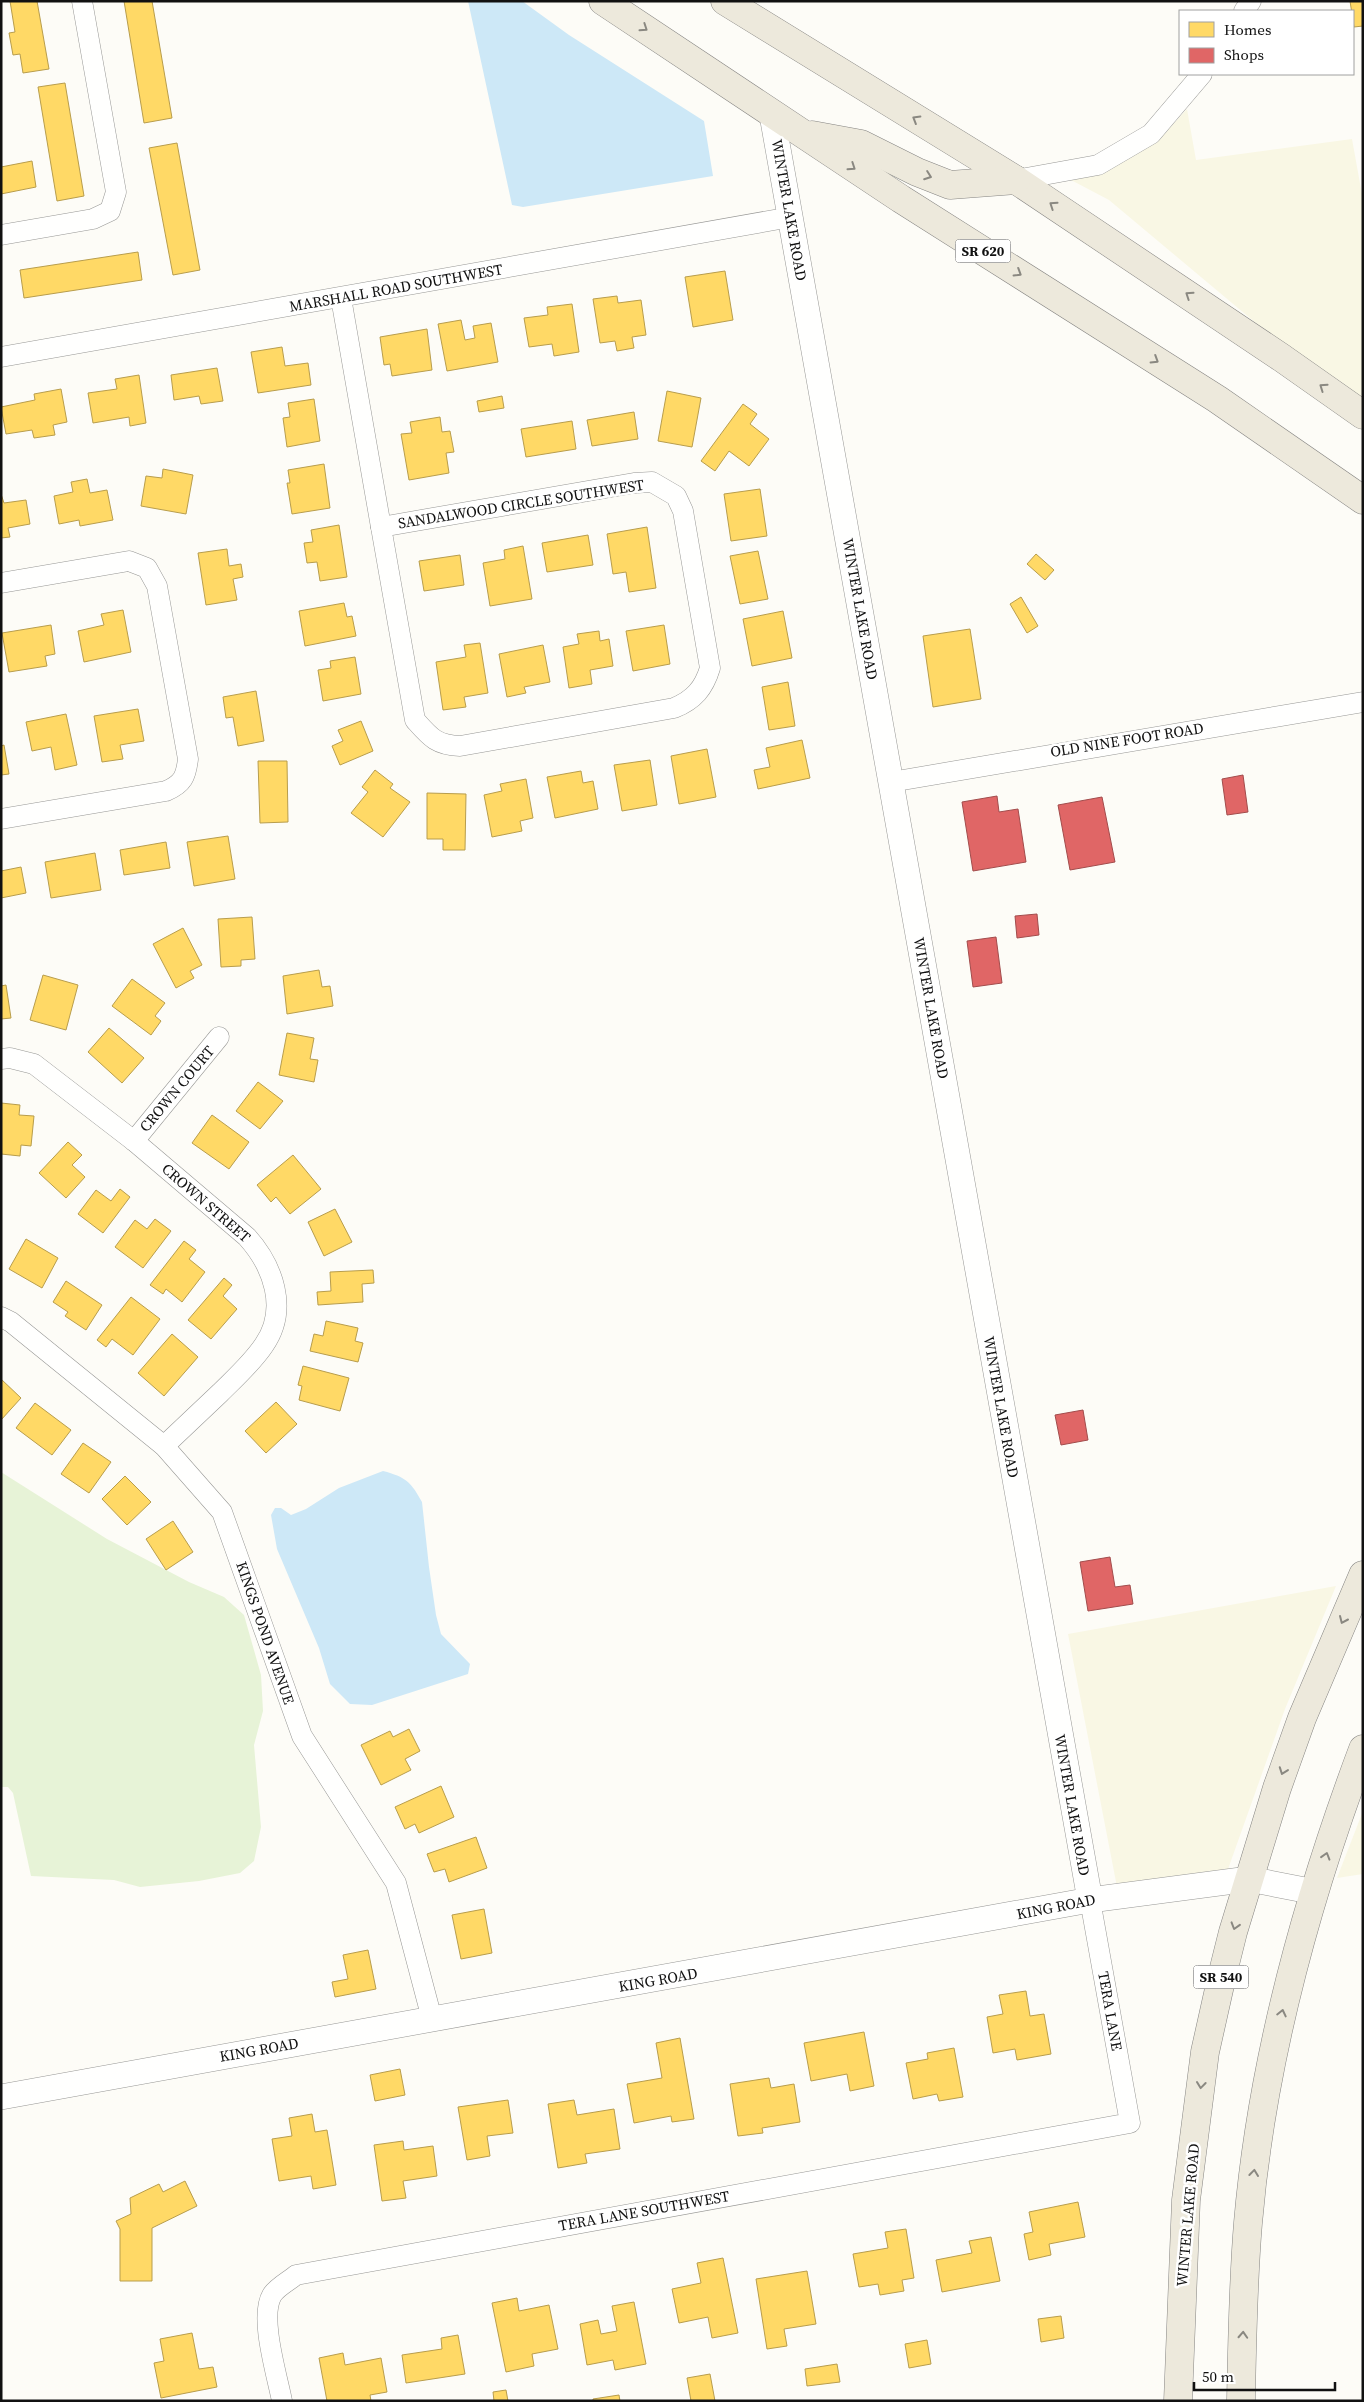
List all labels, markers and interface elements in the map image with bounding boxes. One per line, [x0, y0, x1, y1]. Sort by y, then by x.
legend [1179, 10, 1354, 75]
text: Homes [1224, 19, 1271, 40]
one-way arrow [638, 22, 647, 31]
text: Shops [1224, 44, 1264, 65]
one-way arrow [912, 116, 921, 125]
street label: WINTER LAKE ROAD [767, 137, 812, 282]
one-way arrow [847, 160, 856, 170]
one-way arrow [923, 170, 932, 181]
one-way arrow [1050, 202, 1059, 211]
road number: SR 620 [956, 240, 1010, 262]
street label: MARSHALL ROAD SOUTHWEST [287, 258, 504, 317]
one-way arrow [1012, 267, 1022, 276]
one-way arrow [1185, 292, 1194, 302]
one-way arrow [1150, 354, 1159, 364]
one-way arrow [1319, 384, 1329, 393]
street label: SANDALWOOD CIRCLE SOUTHWEST [396, 474, 645, 533]
street label: WINTER LAKE ROAD [838, 536, 883, 681]
street label: OLD NINE FOOT ROAD [1049, 717, 1205, 762]
street label: WINTER LAKE ROAD [909, 935, 954, 1080]
street label: CROWN COURT [134, 1041, 219, 1136]
street label: CROWN STREET [157, 1158, 255, 1247]
street label: WINTER LAKE ROAD [979, 1334, 1024, 1479]
street label: KINGS POND AVENUE [231, 1559, 300, 1707]
one-way arrow [1338, 1615, 1349, 1624]
street label: WINTER LAKE ROAD [1050, 1732, 1095, 1877]
one-way arrow [1279, 1766, 1289, 1775]
one-way arrow [1320, 1852, 1330, 1861]
street label: KING ROAD [1015, 1889, 1097, 1924]
one-way arrow [1230, 1921, 1240, 1930]
street label: KING ROAD [617, 1962, 699, 1997]
road number: SR 540 [1194, 1965, 1248, 1988]
street label: TERA LANE [1093, 1970, 1128, 2052]
one-way arrow [1276, 2008, 1287, 2017]
street label: KING ROAD [218, 2032, 300, 2067]
one-way arrow [1196, 2081, 1207, 2089]
street label: WINTER LAKE ROAD [1171, 2143, 1204, 2287]
one-way arrow [1248, 2168, 1259, 2176]
street label: TERA LANE SOUTHWEST [557, 2185, 731, 2236]
one-way arrow [1237, 2330, 1248, 2338]
scale bar [1194, 2360, 1335, 2392]
text: 50 m [1202, 2366, 1234, 2387]

